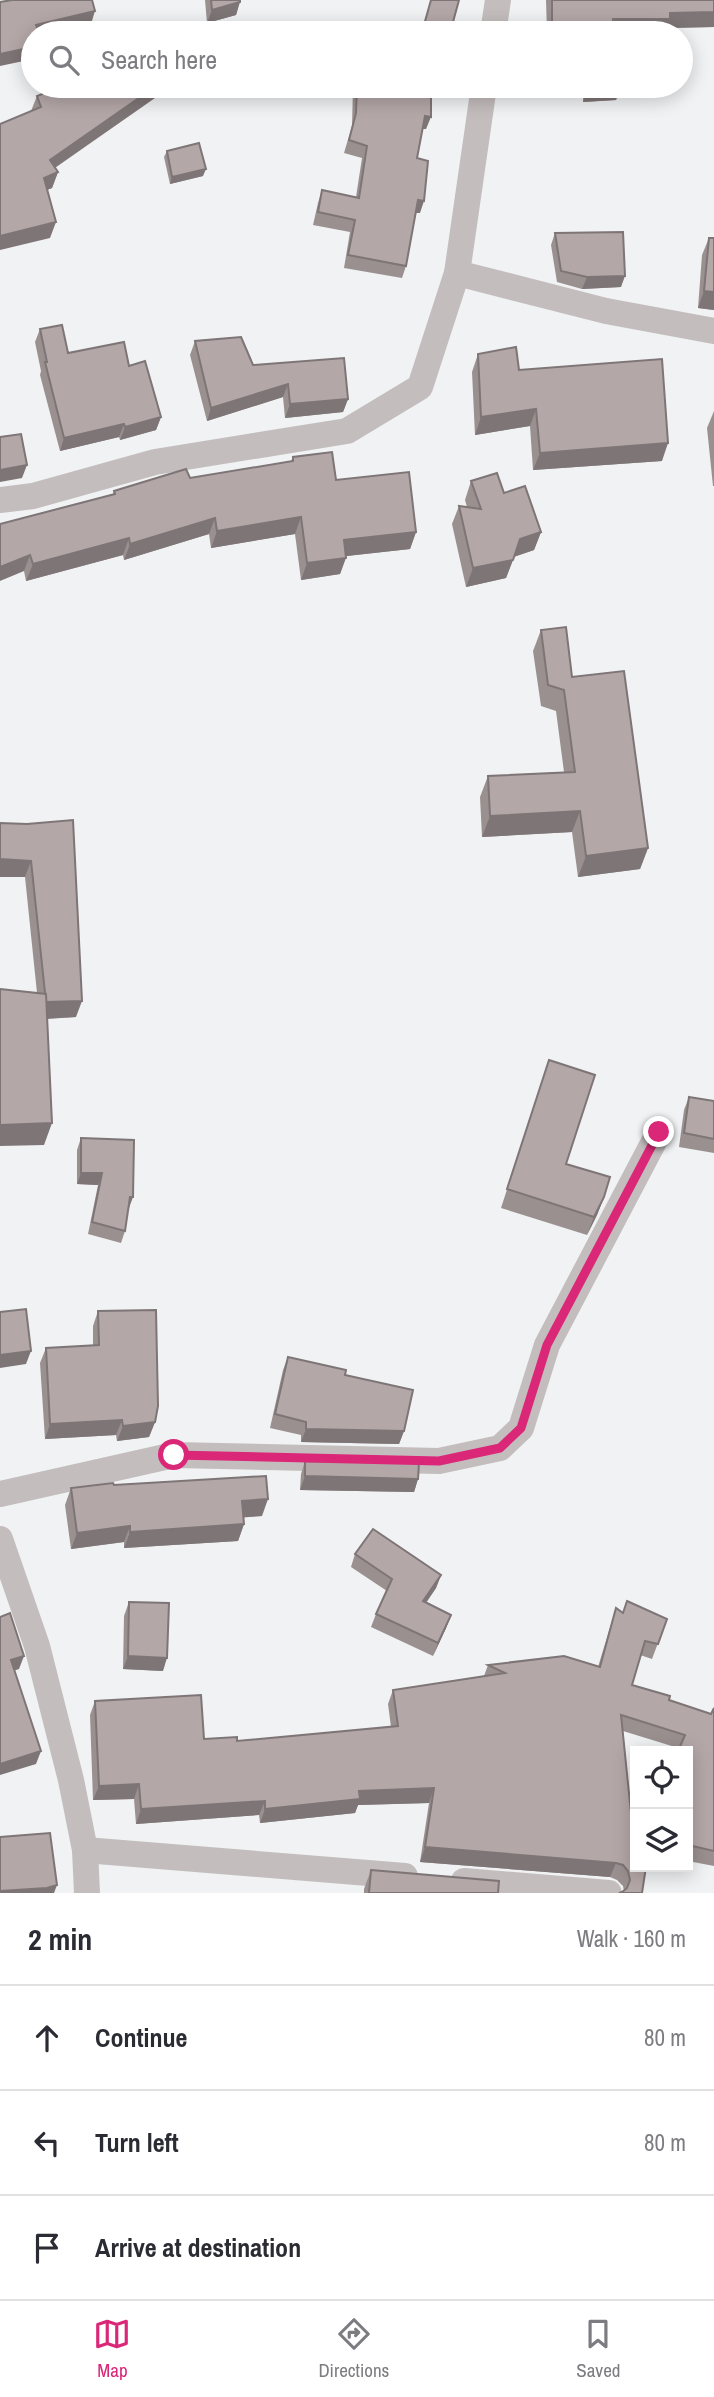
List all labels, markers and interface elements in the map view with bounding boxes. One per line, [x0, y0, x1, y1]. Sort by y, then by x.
search box [21, 21, 693, 98]
icon: search [45, 41, 83, 79]
text: Search here [101, 42, 217, 77]
route end [643, 1116, 674, 1147]
route start [158, 1439, 189, 1470]
map controls [630, 1746, 693, 1872]
button: locate [630, 1746, 693, 1809]
button: layers [630, 1809, 693, 1872]
text: 2 min [28, 1919, 92, 1959]
text: Walk · 160 m [577, 1923, 686, 1954]
icon: ahead [28, 2019, 66, 2057]
text: Continue [95, 2020, 187, 2055]
text: 80 m [644, 2022, 686, 2053]
icon: left [28, 2124, 66, 2162]
text: Turn left [95, 2125, 179, 2160]
text: 80 m [644, 2127, 686, 2158]
icon: arrive [28, 2229, 66, 2267]
text: Arrive at destination [95, 2230, 301, 2265]
tab: Map [93, 2315, 131, 2383]
tab: Directions [318, 2315, 389, 2383]
tab: Saved [576, 2315, 621, 2383]

